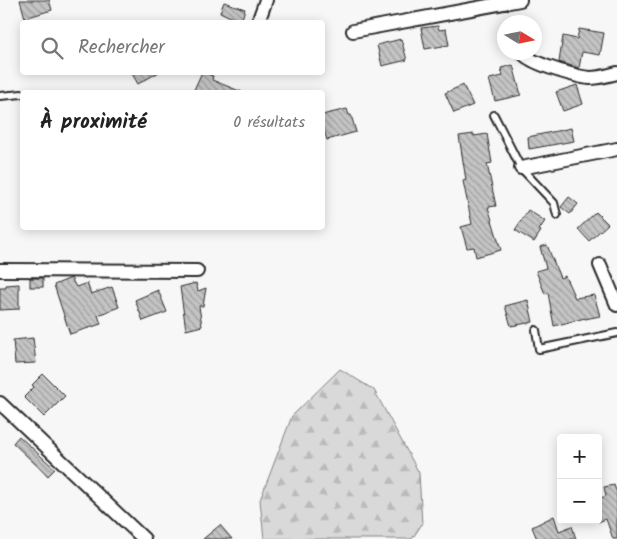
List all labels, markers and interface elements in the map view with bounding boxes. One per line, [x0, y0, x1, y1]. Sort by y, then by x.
north arrow [497, 15, 542, 60]
search box [20, 20, 325, 75]
text: Rechercher [78, 33, 165, 63]
icon: search [38, 34, 66, 62]
text: À proximité [40, 106, 147, 139]
text: 0 résultats [233, 110, 305, 135]
map controls [557, 434, 602, 524]
button: + [557, 434, 602, 479]
button: − [557, 479, 602, 524]

